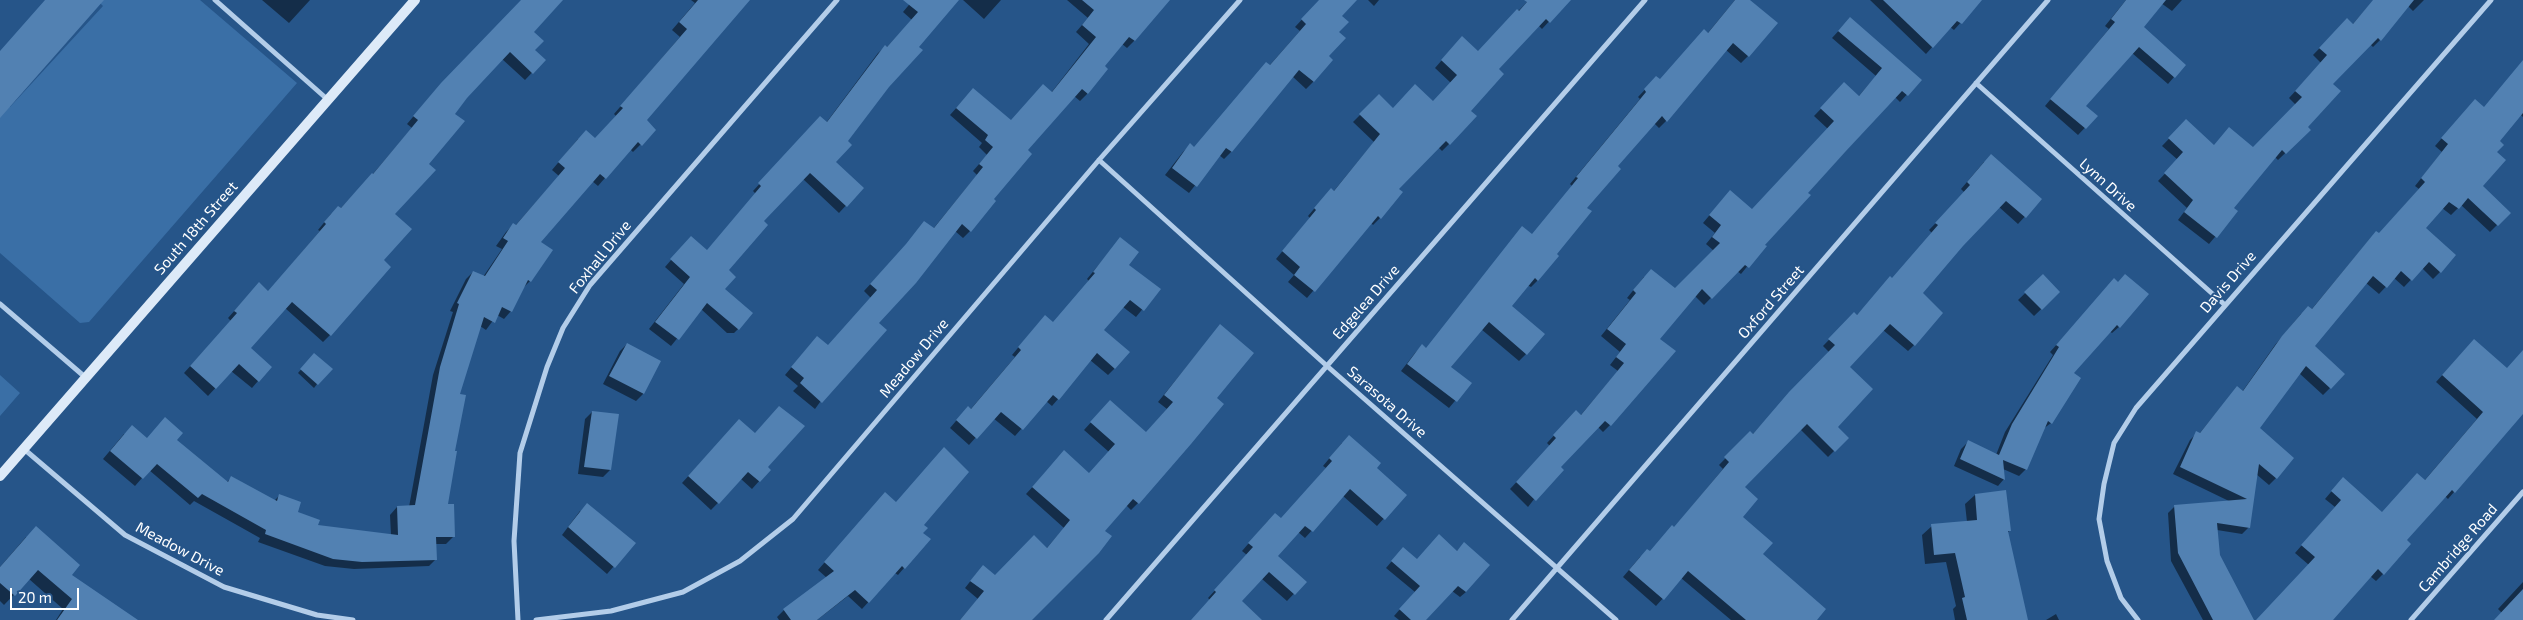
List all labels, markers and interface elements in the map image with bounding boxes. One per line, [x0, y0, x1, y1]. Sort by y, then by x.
street label: Lynn Drive [2076, 155, 2140, 215]
street label: South 18th Street [151, 178, 241, 278]
street label: Foxhall Drive [565, 217, 635, 297]
street label: Davis Drive [2196, 247, 2260, 317]
street label: Edgelea Drive [1329, 261, 1403, 343]
street label: Oxford Street [1734, 262, 1808, 342]
street label: Meadow Drive [876, 315, 952, 401]
street label: Sarasota Drive [1343, 362, 1431, 442]
street label: Cambridge Road [2415, 500, 2501, 596]
street label: Meadow Drive [133, 518, 227, 580]
scale bar [12, 578, 81, 610]
text: 20 m [18, 588, 52, 606]

